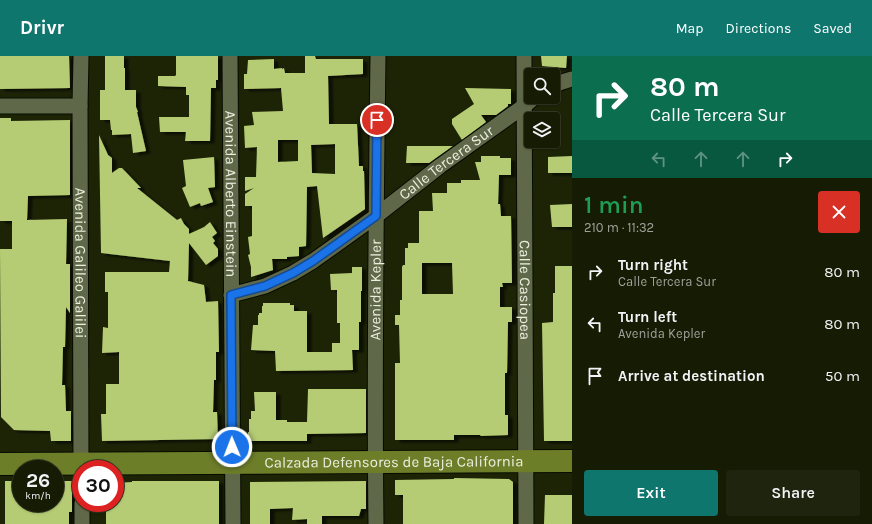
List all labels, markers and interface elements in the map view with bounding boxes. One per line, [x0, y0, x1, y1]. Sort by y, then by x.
text: Drivr [20, 17, 64, 39]
text: Map [676, 20, 704, 37]
text: Directions [726, 20, 791, 37]
text: Saved [813, 20, 852, 37]
map controls [524, 68, 560, 148]
button: search [524, 68, 560, 104]
text: 80 m [650, 70, 719, 103]
icon: right [584, 72, 636, 124]
pin [360, 103, 394, 137]
text: Calle Tercera Sur [650, 104, 785, 126]
icon: arrive [366, 109, 388, 131]
street label: Avenida Alberto Einstein [221, 111, 240, 277]
button: layers [524, 112, 560, 148]
street label: Calle Tercera Sur [395, 121, 497, 204]
icon: left [648, 148, 670, 170]
icon: ahead [690, 148, 712, 170]
icon: ahead [732, 148, 754, 170]
icon: right [774, 148, 796, 170]
street label: Avenida Galileo Galilei [71, 187, 90, 339]
text: 1 min [584, 191, 644, 219]
button: close [818, 191, 860, 233]
text: 210 m · 11:32 [584, 220, 654, 235]
street label: Avenida Kepler [366, 239, 385, 340]
street label: Calle Casiopea [516, 240, 534, 340]
text: Turn right [618, 256, 688, 274]
icon: right [584, 261, 606, 283]
text: 80 m [824, 263, 860, 281]
text: Calle Tercera Sur [618, 274, 716, 289]
text: Turn left [618, 308, 677, 326]
icon: left [584, 313, 606, 335]
text: 80 m [824, 315, 860, 333]
text: Avenida Kepler [618, 326, 705, 341]
icon: arrive [584, 365, 606, 387]
text: Arrive at destination [618, 367, 765, 385]
text: 50 m [825, 367, 860, 385]
position arrow [211, 426, 253, 468]
street label: Calzada Defensores de Baja California [264, 452, 524, 472]
speed limit sign: 30 [72, 460, 124, 512]
text: 26 [26, 469, 50, 492]
button: Exit [584, 470, 718, 516]
button: Share [726, 470, 860, 516]
text: km/h [25, 490, 51, 502]

